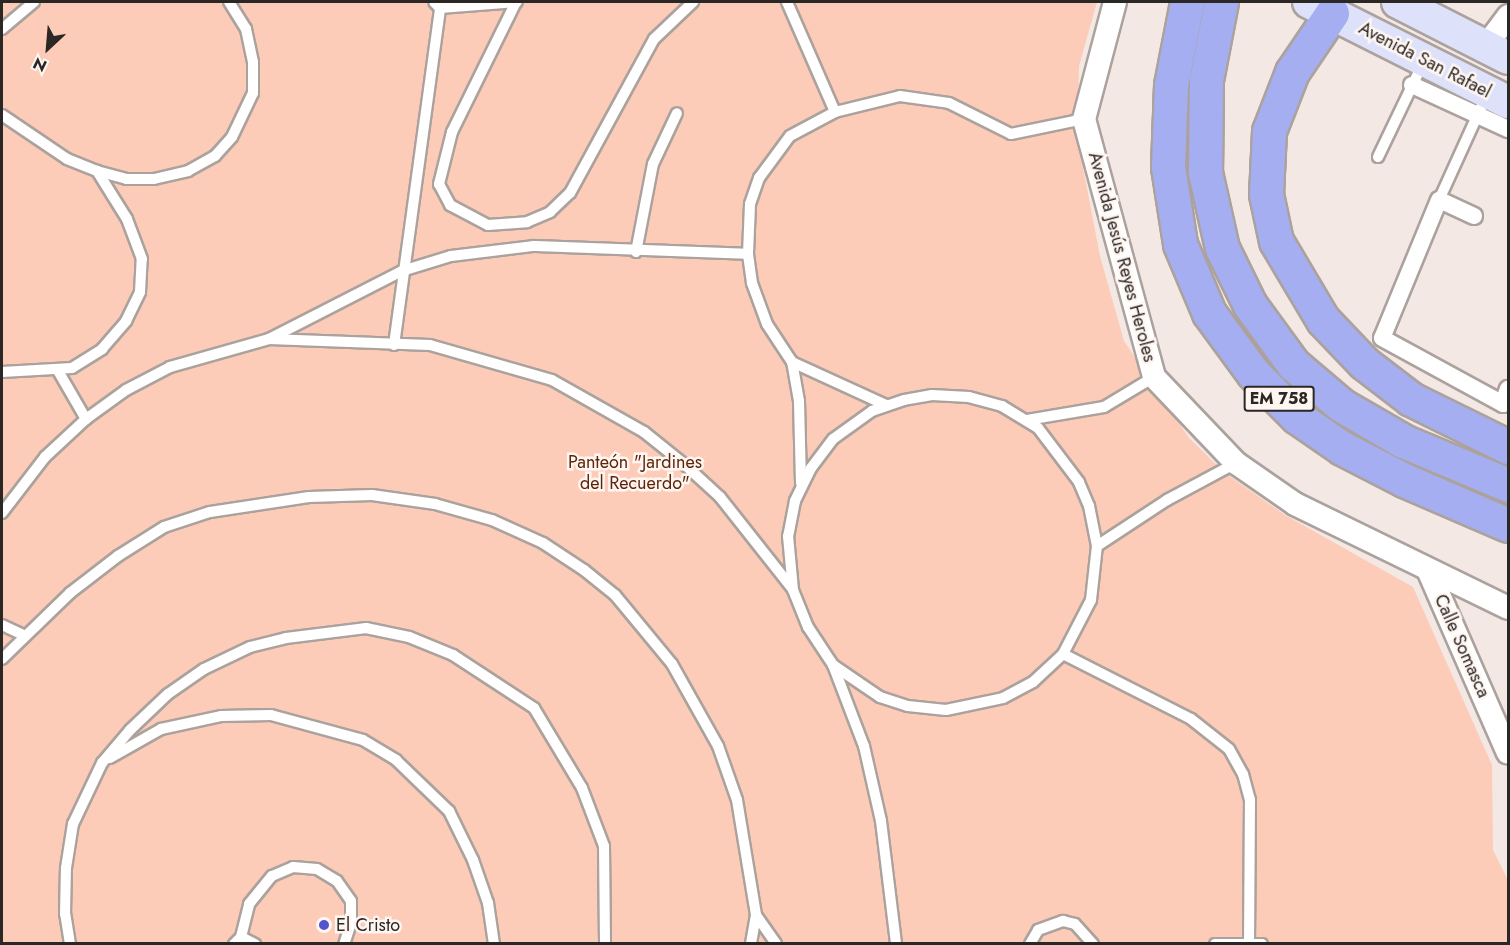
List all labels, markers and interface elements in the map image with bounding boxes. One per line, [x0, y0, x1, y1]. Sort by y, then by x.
street label: Avenida San Rafael [1355, 17, 1495, 103]
north arrow [18, 18, 78, 78]
text: N [29, 52, 51, 78]
street label: Avenida Jesús Reyes Heroles [1084, 150, 1160, 364]
road number: EM 758 [1243, 386, 1315, 412]
park label: Panteón "Jardines del Recuerdo" [568, 452, 702, 494]
street label: Calle Somasca [1430, 591, 1494, 701]
place label: El Cristo [336, 914, 400, 936]
marker: El Cristo [317, 918, 331, 932]

